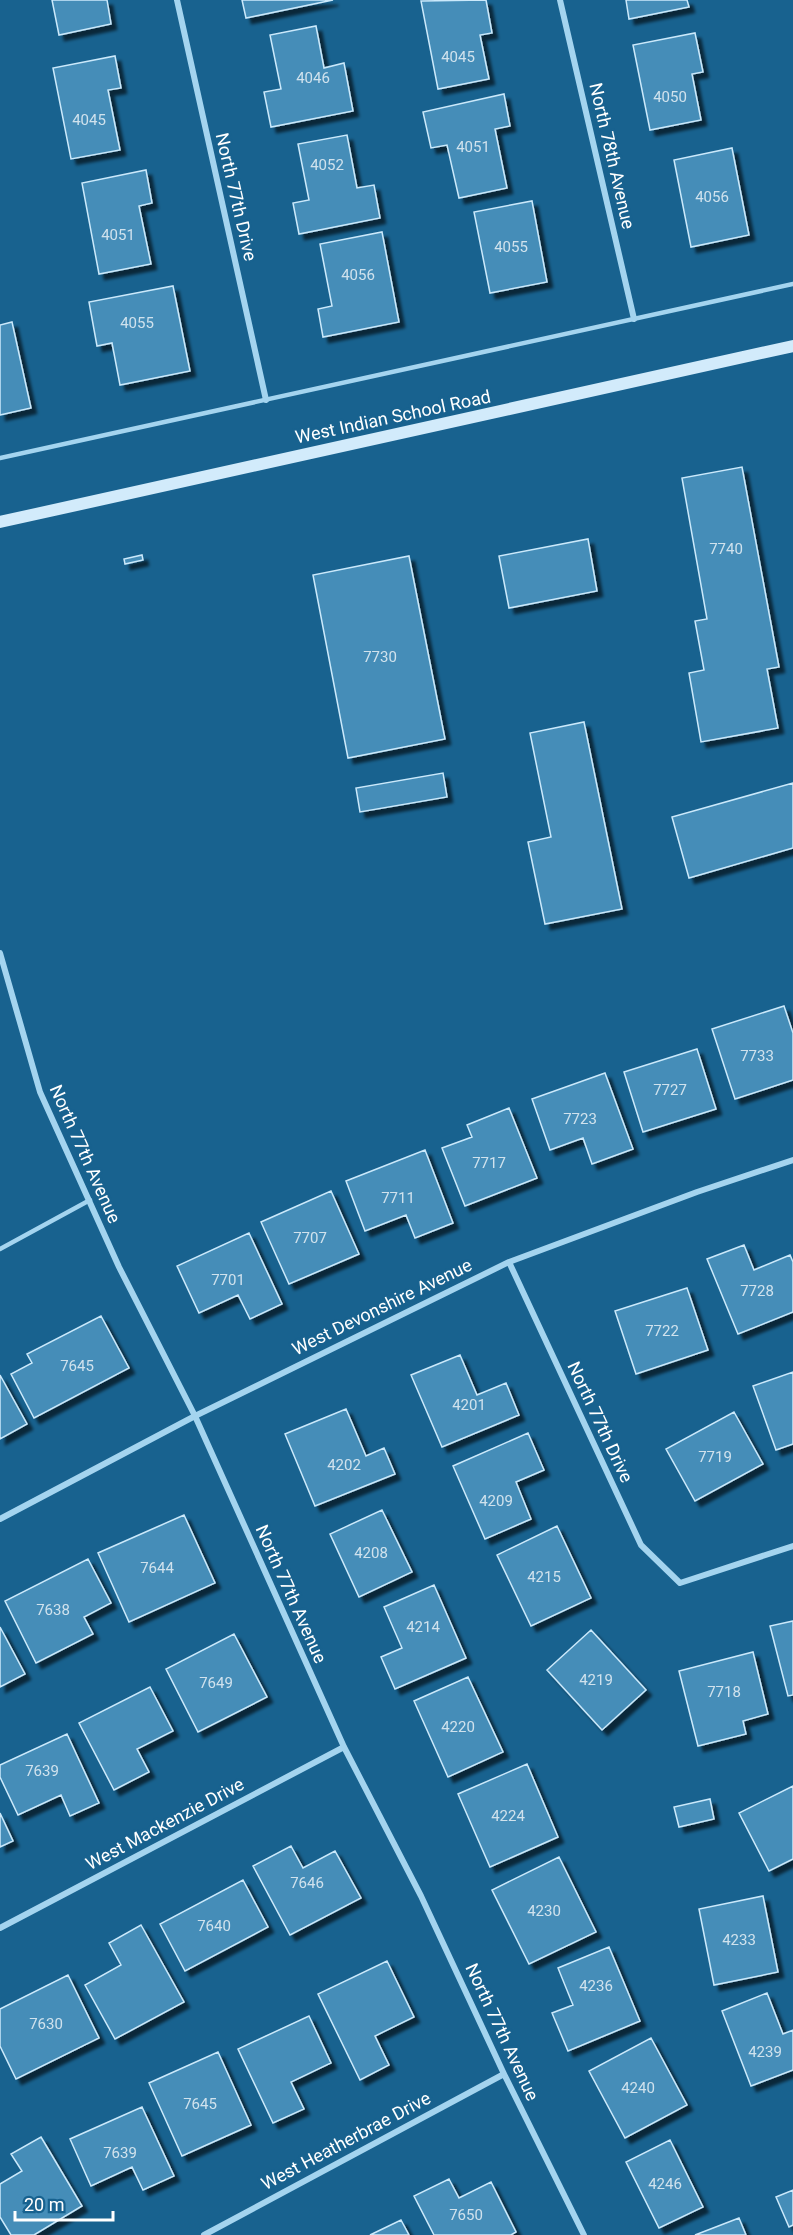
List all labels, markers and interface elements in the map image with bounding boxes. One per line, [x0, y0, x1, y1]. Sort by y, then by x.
house number: 4045 [441, 48, 475, 66]
house number: 4046 [296, 69, 330, 87]
street label: North 78th Avenue [585, 81, 640, 231]
house number: 4050 [653, 88, 687, 106]
house number: 4045 [72, 111, 106, 129]
street label: North 77th Drive [212, 131, 261, 263]
house number: 4051 [456, 138, 490, 156]
house number: 4052 [310, 156, 344, 174]
house number: 4056 [695, 188, 729, 206]
house number: 4051 [101, 226, 135, 244]
house number: 4055 [494, 238, 528, 256]
house number: 4056 [341, 266, 375, 284]
house number: 4055 [120, 314, 154, 332]
street label: West Indian School Road [293, 386, 492, 447]
house number: 7740 [709, 540, 743, 558]
house number: 7730 [363, 648, 397, 666]
house number: 7733 [740, 1047, 774, 1065]
street label: North 77th Avenue [46, 1081, 125, 1226]
house number: 7727 [653, 1081, 687, 1099]
house number: 7723 [563, 1110, 597, 1128]
house number: 7717 [472, 1154, 506, 1172]
house number: 7711 [381, 1189, 415, 1207]
house number: 7707 [293, 1229, 327, 1247]
street label: West Devonshire Avenue [289, 1254, 475, 1359]
house number: 7701 [211, 1271, 245, 1289]
house number: 7728 [740, 1282, 774, 1300]
house number: 7722 [645, 1322, 679, 1340]
house number: 7645 [60, 1357, 94, 1375]
street label: North 77th Drive [563, 1358, 638, 1486]
house number: 4201 [452, 1396, 486, 1414]
house number: 7719 [698, 1448, 732, 1466]
house number: 4202 [327, 1456, 361, 1474]
house number: 4209 [479, 1492, 513, 1510]
street label: North 77th Avenue [252, 1521, 331, 1666]
house number: 4208 [354, 1544, 388, 1562]
house number: 7644 [140, 1559, 174, 1577]
house number: 4215 [527, 1568, 561, 1586]
house number: 7638 [36, 1601, 70, 1619]
house number: 4214 [406, 1618, 440, 1636]
house number: 4219 [579, 1671, 613, 1689]
house number: 7649 [199, 1674, 233, 1692]
house number: 7718 [707, 1683, 741, 1701]
house number: 4220 [441, 1718, 475, 1736]
house number: 7639 [25, 1762, 59, 1780]
street label: West Mackenzie Drive [82, 1773, 247, 1874]
house number: 4224 [491, 1807, 525, 1825]
house number: 7646 [290, 1874, 324, 1892]
house number: 4230 [527, 1902, 561, 1920]
house number: 7640 [197, 1917, 231, 1935]
house number: 4233 [722, 1931, 756, 1949]
street label: North 77th Avenue [461, 1960, 544, 2104]
house number: 4236 [579, 1977, 613, 1995]
house number: 7630 [29, 2015, 63, 2033]
house number: 4239 [748, 2043, 782, 2061]
house number: 4240 [621, 2079, 655, 2097]
street label: West Heatherbrae Drive [258, 2087, 434, 2194]
house number: 7645 [183, 2095, 217, 2113]
house number: 7639 [103, 2144, 137, 2162]
house number: 4246 [648, 2175, 682, 2193]
scale bar [15, 2184, 112, 2222]
text: 20 m [24, 2194, 64, 2215]
house number: 7650 [449, 2206, 483, 2224]

